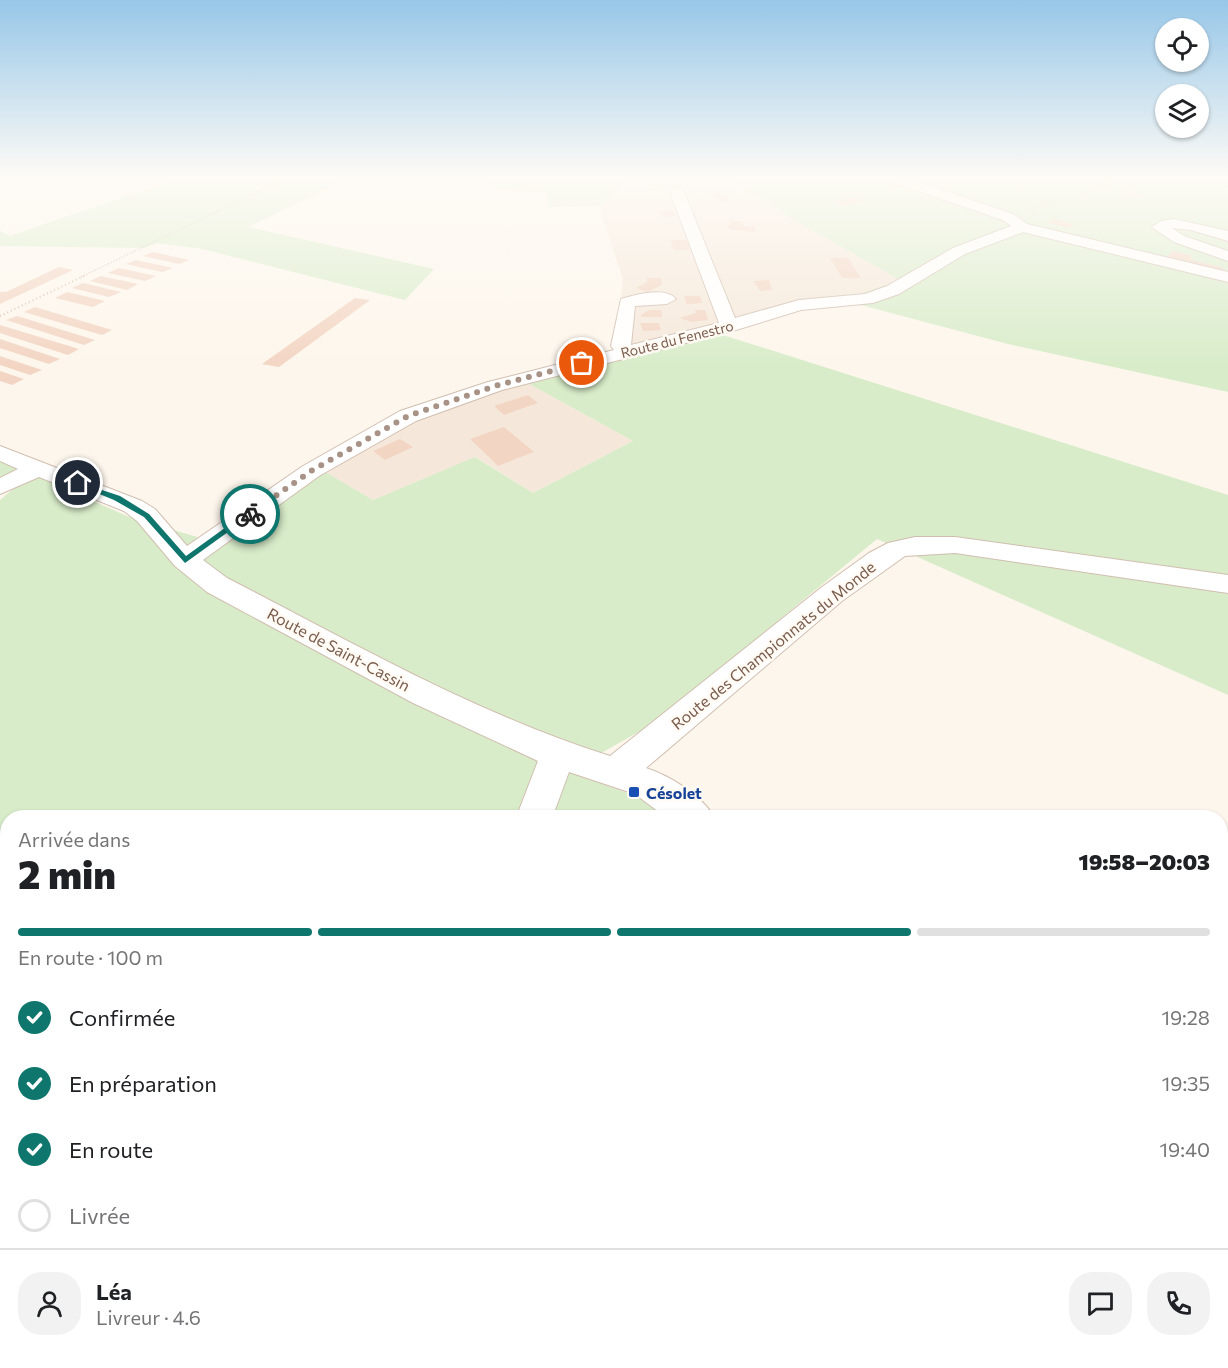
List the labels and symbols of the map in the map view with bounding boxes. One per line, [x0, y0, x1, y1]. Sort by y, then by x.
street label: Route du Fenestro [619, 317, 735, 361]
pin [556, 337, 607, 388]
pin [52, 457, 103, 508]
courier [220, 484, 280, 544]
street label: Route des Championnats du Monde [667, 557, 879, 733]
street label: Route de Saint-Cassin [264, 603, 414, 695]
place label: Césolet [646, 783, 702, 802]
marker: Césolet [627, 785, 641, 799]

